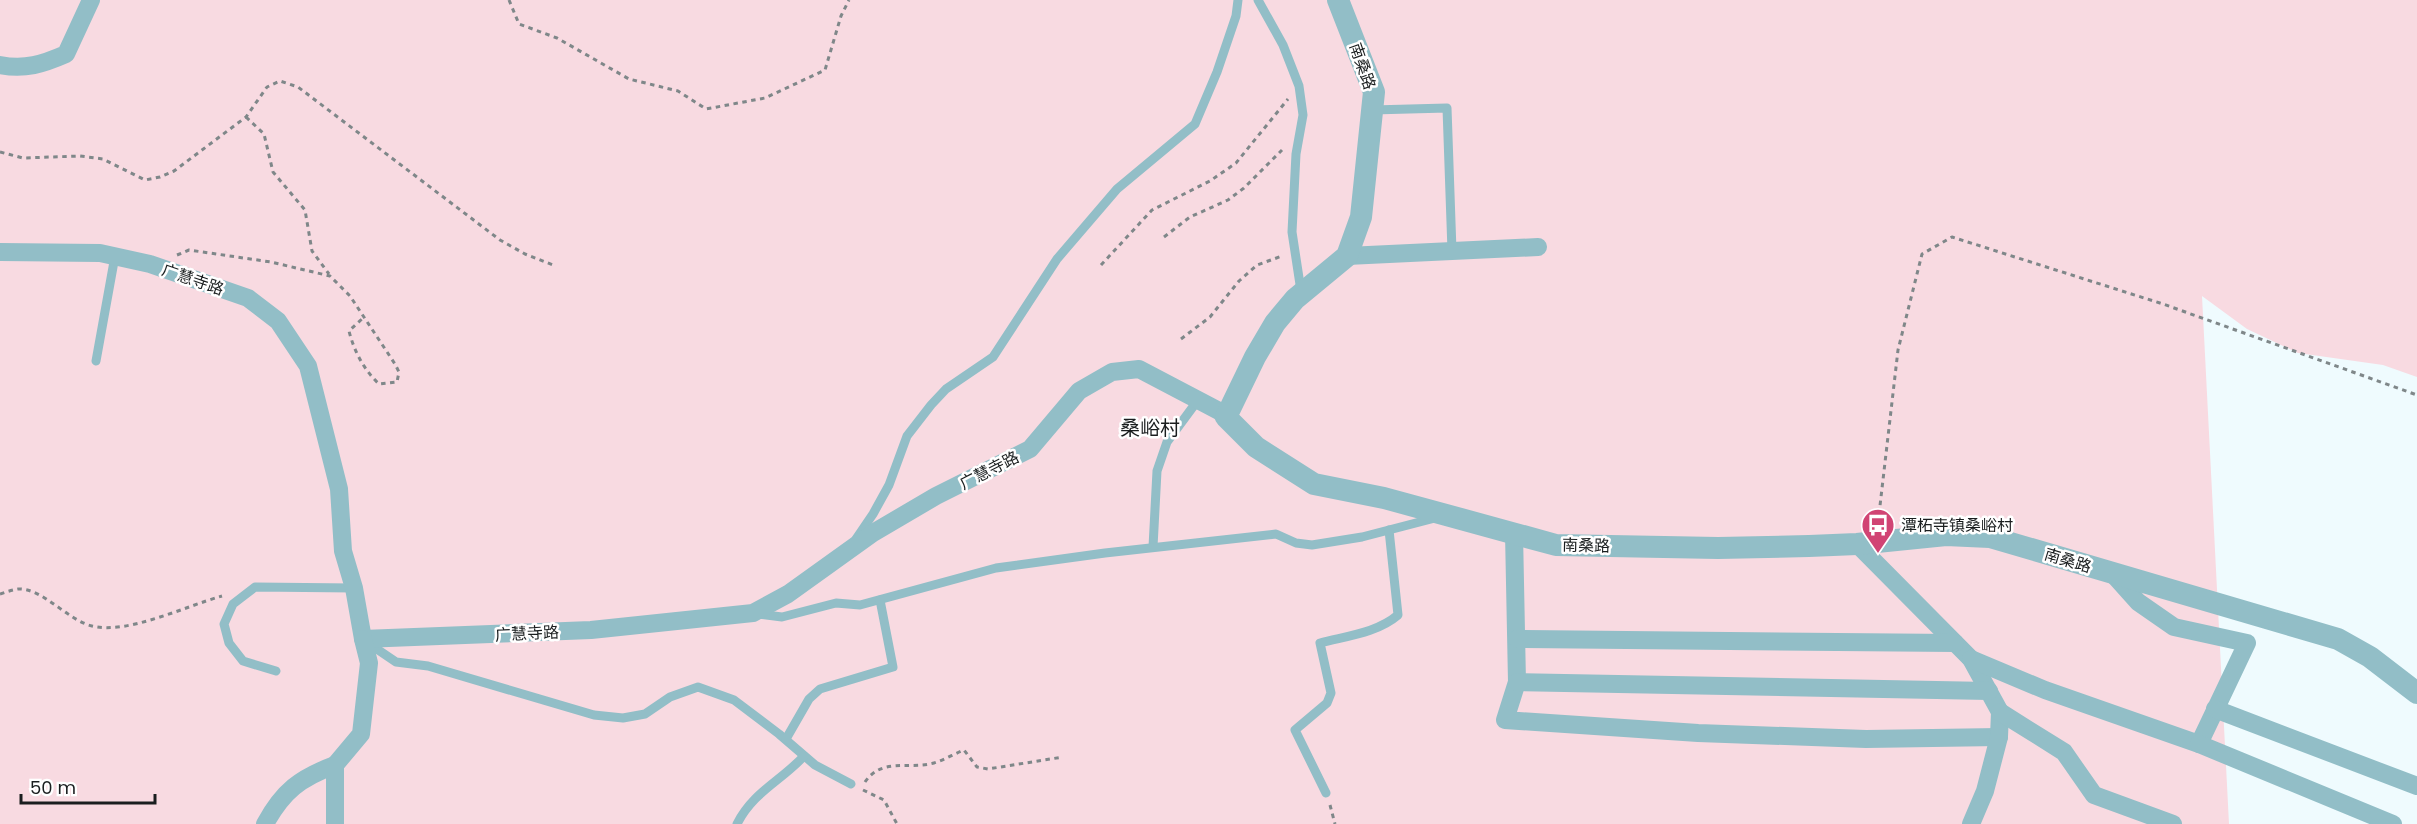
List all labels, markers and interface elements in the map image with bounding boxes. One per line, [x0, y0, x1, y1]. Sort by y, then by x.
street label: 南桑路 [1344, 40, 1381, 93]
street label: 广慧寺路 [159, 258, 227, 301]
district label: 桑峪村 [1120, 414, 1180, 442]
street label: 广慧寺路 [955, 446, 1023, 495]
bus stop icon: 潭柘寺镇桑峪村 [1860, 507, 1896, 554]
place label: 潭柘寺镇桑峪村 [1901, 514, 2013, 537]
street label: 南桑路 [1562, 534, 1610, 557]
street label: 南桑路 [2042, 542, 2094, 578]
street label: 广慧寺路 [494, 620, 560, 647]
scale bar [21, 767, 154, 805]
text: 50 m [30, 775, 76, 800]

